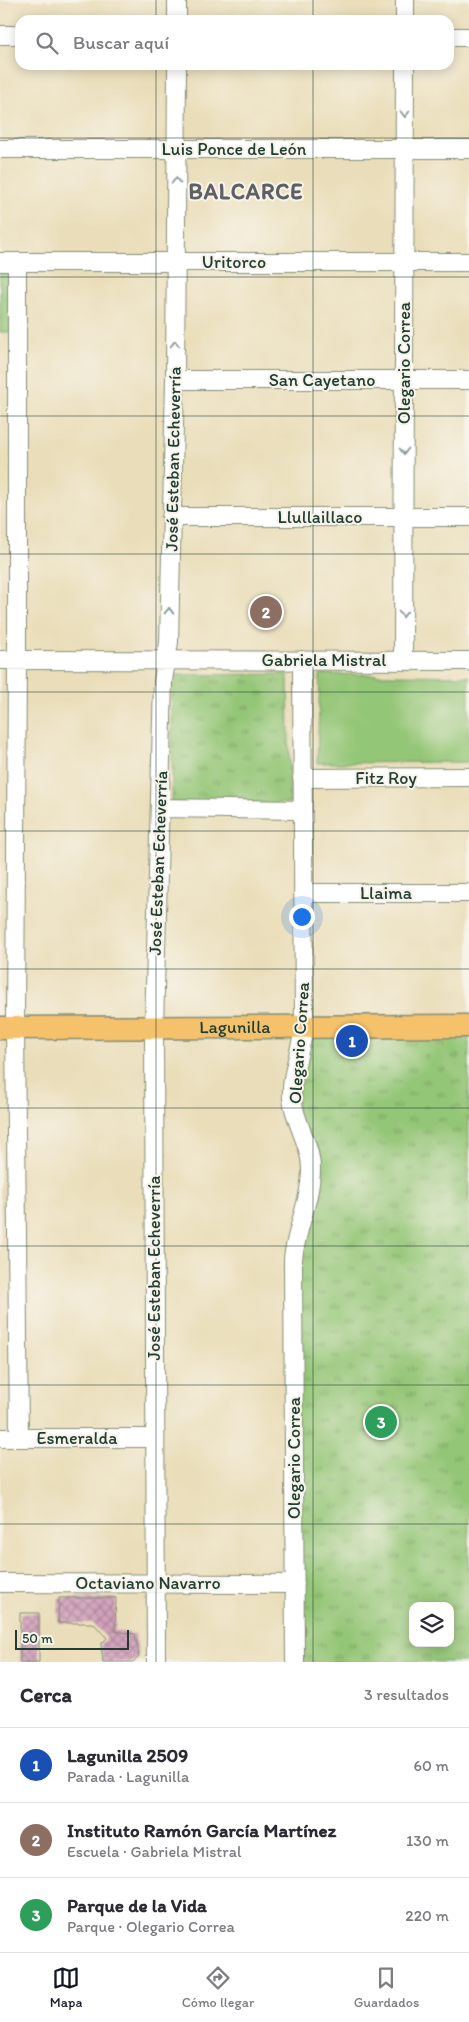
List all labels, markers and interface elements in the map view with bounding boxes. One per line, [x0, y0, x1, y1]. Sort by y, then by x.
search box [15, 15, 454, 70]
icon: search [33, 29, 61, 57]
text: Buscar aquí [73, 31, 169, 54]
one-way arrow [400, 110, 410, 118]
street label: Luis Ponce de León [162, 138, 307, 160]
one-way arrow [171, 177, 181, 185]
district label: BALCARCE [189, 178, 303, 205]
street label: Uritorco [202, 251, 266, 273]
street label: Olegario Correa [393, 301, 415, 424]
one-way arrow [170, 340, 180, 348]
street label: José Esteban Echeverría [160, 366, 186, 552]
street label: San Cayetano [269, 369, 375, 391]
one-way arrow [399, 448, 409, 455]
street label: Llullaillaco [278, 506, 362, 528]
pin: 2 [250, 593, 282, 631]
one-way arrow [164, 607, 175, 615]
one-way arrow [398, 610, 408, 618]
street label: Gabriela Mistral [262, 649, 386, 671]
street label: Fitz Roy [355, 767, 417, 789]
street label: José Esteban Echeverría [144, 770, 172, 956]
street label: Llaima [360, 882, 413, 904]
your location [289, 904, 315, 930]
street label: Olegario Correa [284, 981, 314, 1105]
street label: Lagunilla [199, 1016, 271, 1038]
pin: 1 [336, 1022, 368, 1060]
street label: José Esteban Echeverría [143, 1175, 165, 1360]
street label: Olegario Correa [283, 1396, 305, 1519]
pin: 3 [365, 1403, 397, 1441]
street label: Esmeralda [36, 1427, 118, 1449]
street label: Octaviano Navarro [75, 1572, 221, 1594]
map controls [409, 1602, 454, 1647]
button: layers [409, 1602, 454, 1647]
scale bar [15, 1627, 129, 1650]
text: 50 m [22, 1630, 53, 1647]
text: Cerca [20, 1682, 72, 1707]
text: 3 resultados [364, 1685, 449, 1704]
text: Lagunilla 2509 [67, 1744, 188, 1767]
text: 1 [32, 1756, 40, 1775]
text: 60 m [414, 1756, 449, 1775]
text: Parada · Lagunilla [67, 1767, 189, 1786]
text: Instituto Ramón García Martínez [67, 1819, 336, 1842]
text: 2 [32, 1831, 40, 1850]
text: 130 m [406, 1831, 449, 1850]
text: Escuela · Gabriela Mistral [67, 1842, 242, 1861]
text: Parque de la Vida [67, 1894, 207, 1917]
text: 3 [32, 1906, 40, 1925]
text: 220 m [405, 1906, 449, 1925]
text: Parque · Olegario Correa [67, 1917, 235, 1936]
tab: Mapa [50, 1964, 82, 2011]
tab: Cómo llegar [182, 1964, 254, 2011]
tab: Guardados [354, 1964, 419, 2011]

